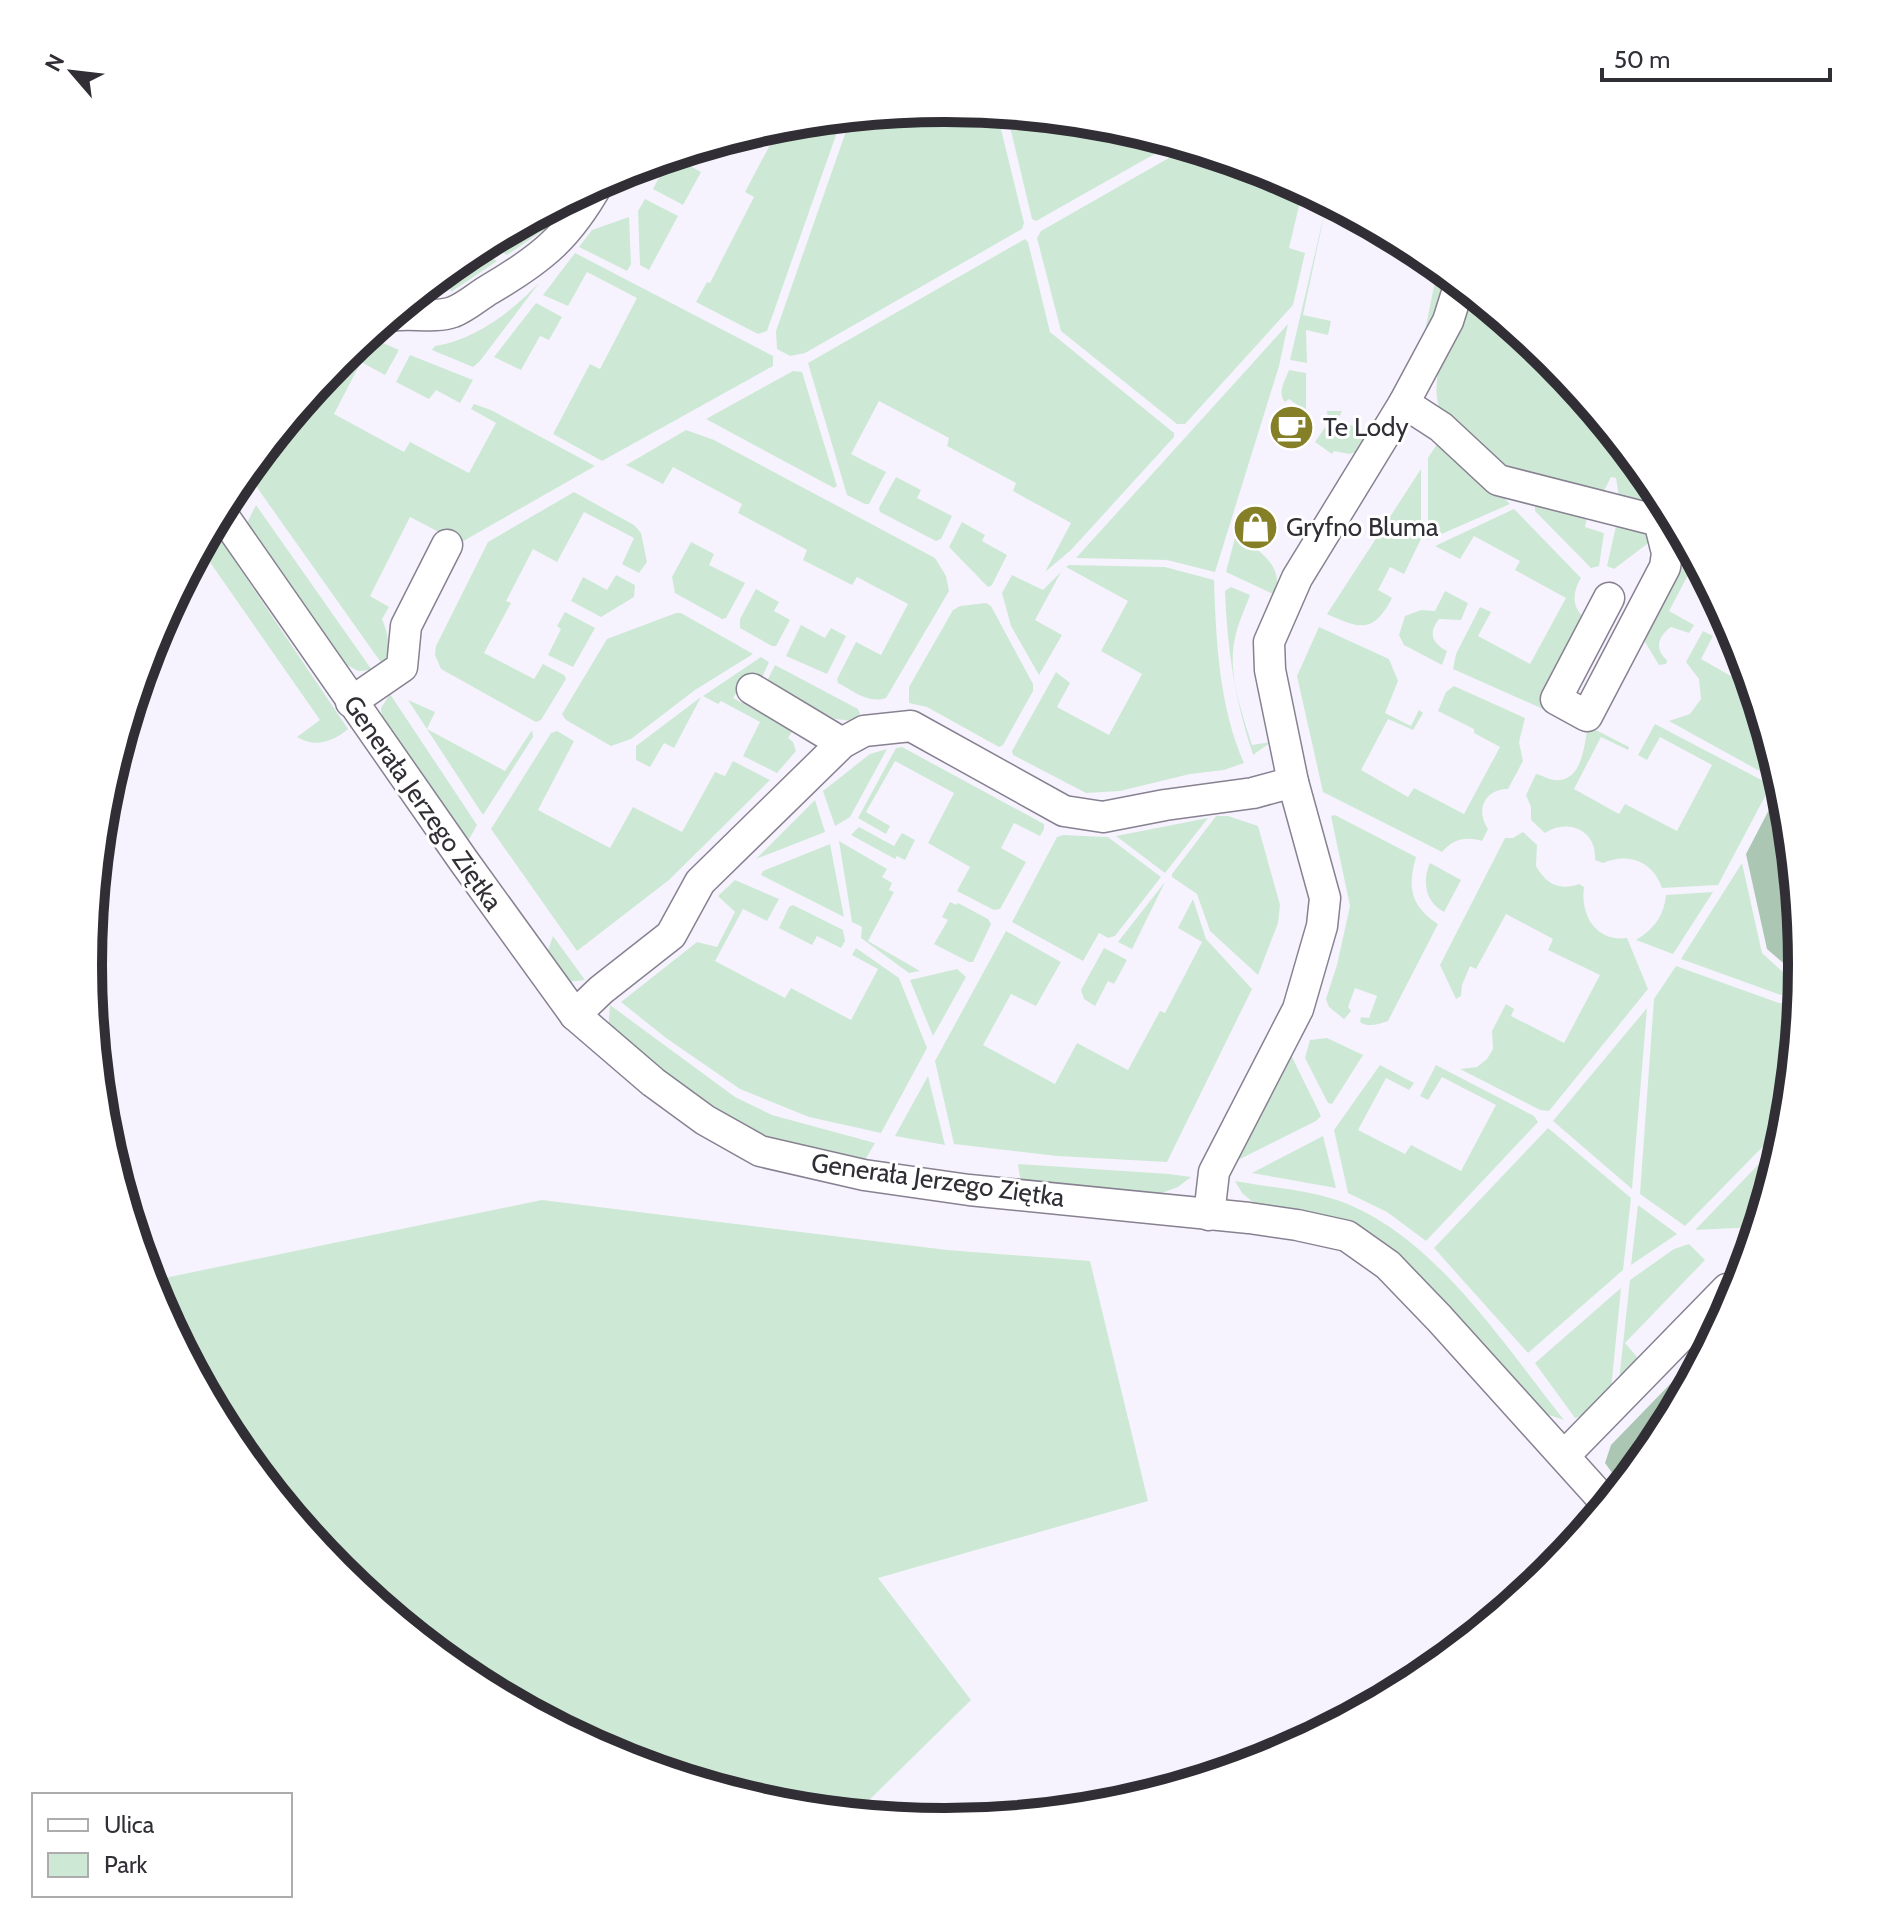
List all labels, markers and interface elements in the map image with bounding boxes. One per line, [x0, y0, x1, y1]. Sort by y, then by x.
north arrow [32, 32, 112, 112]
scale bar [1602, 32, 1830, 82]
text: 50 m [1614, 45, 1670, 74]
text: N [39, 50, 70, 76]
cafe icon: Te Lody [1268, 403, 1316, 451]
place label: Te Lody [1323, 411, 1409, 443]
shop icon: Gryfno Bluma [1231, 503, 1279, 551]
place label: Gryfno Bluma [1286, 511, 1439, 543]
street label: Generała Jerzego Ziętka [337, 689, 510, 917]
street label: Generała Jerzego Ziętka [809, 1146, 1067, 1214]
legend [32, 1793, 292, 1897]
text: Ulica [104, 1810, 155, 1839]
text: Park [104, 1850, 147, 1879]

